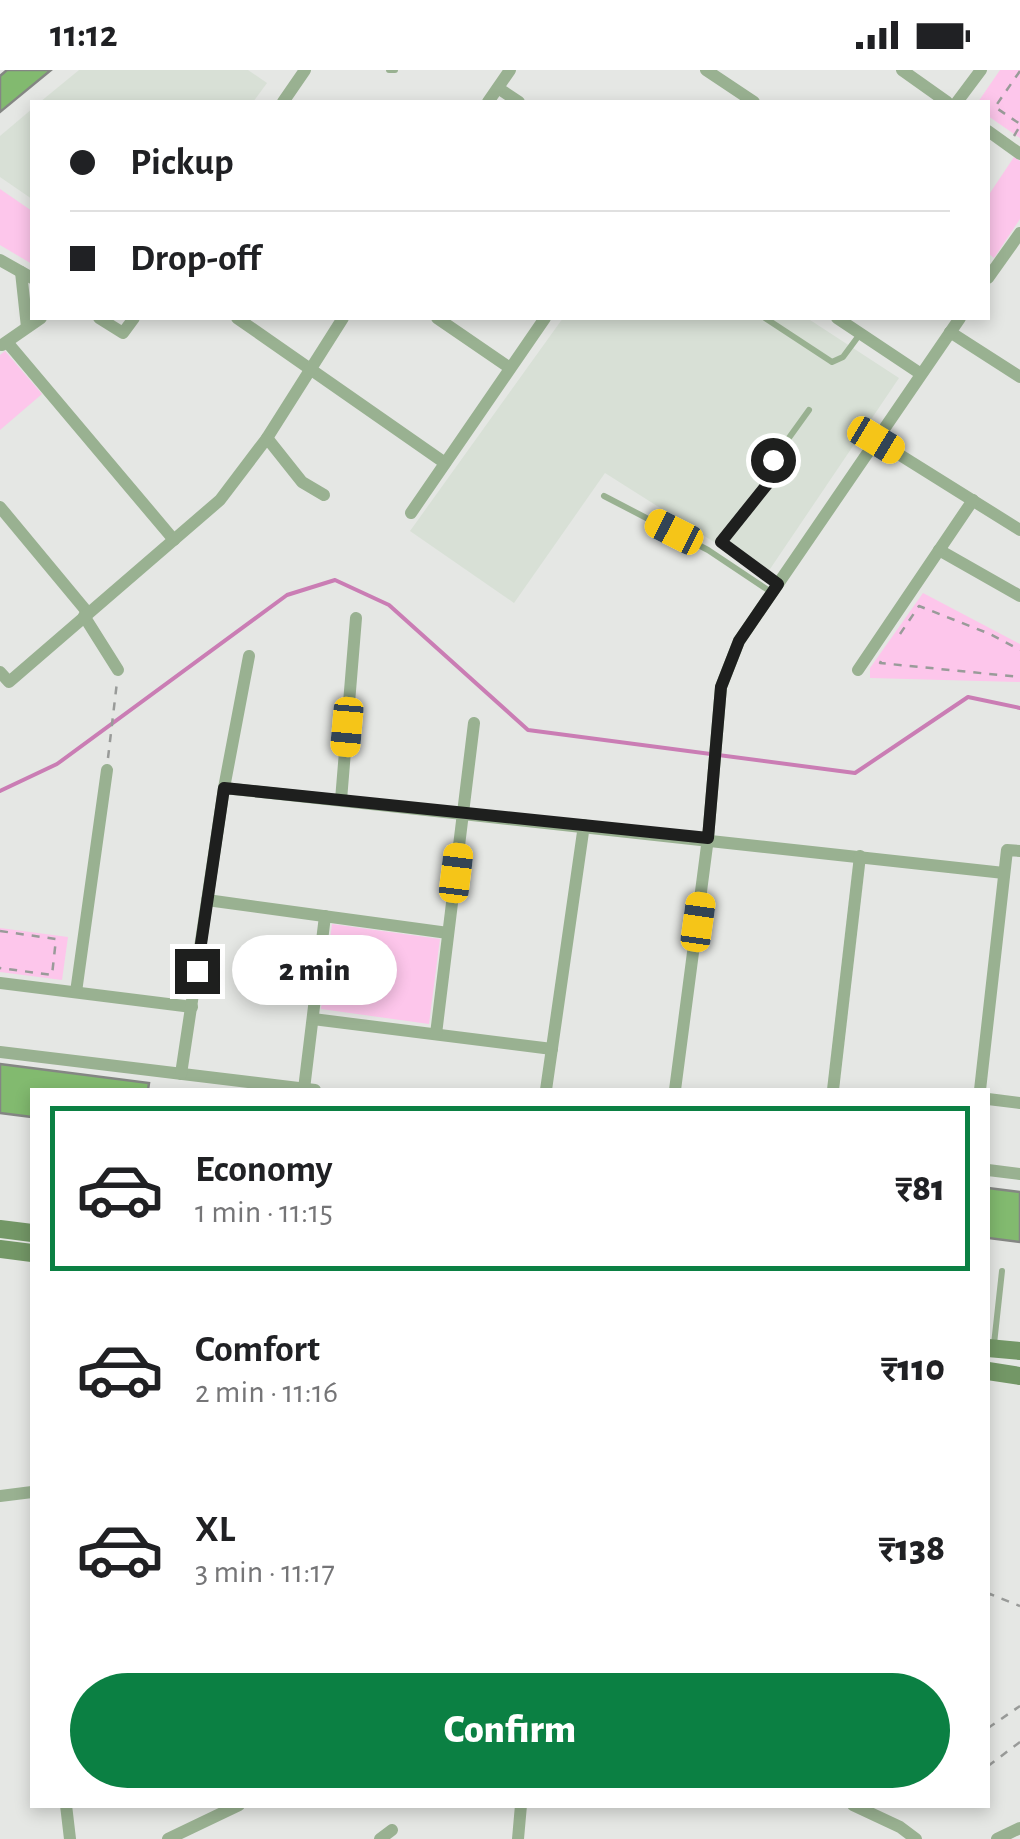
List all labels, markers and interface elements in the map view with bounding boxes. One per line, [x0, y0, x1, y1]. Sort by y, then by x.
text: 11:12 [50, 16, 118, 54]
text: Pickup [130, 144, 234, 182]
text: Drop-off [130, 240, 261, 278]
car [843, 412, 909, 468]
route start [751, 438, 796, 483]
car [640, 505, 708, 559]
car [329, 696, 365, 758]
car [437, 841, 475, 905]
car [679, 890, 717, 954]
callout: 2 min [232, 936, 397, 1006]
route end [175, 949, 220, 994]
text: 2 min [279, 954, 350, 986]
icon: car [75, 1144, 165, 1234]
text: Economy [195, 1151, 333, 1189]
text: ₹81 [896, 1170, 945, 1208]
text: 1 min · 11:15 [195, 1196, 333, 1228]
icon: car [75, 1324, 165, 1414]
text: Comfort [195, 1331, 320, 1369]
text: ₹110 [881, 1350, 945, 1388]
text: 2 min · 11:16 [195, 1376, 338, 1408]
icon: car [75, 1504, 165, 1594]
text: XL [195, 1511, 235, 1549]
text: ₹138 [879, 1530, 945, 1568]
text: 3 min · 11:17 [195, 1556, 335, 1588]
button: Confirm [70, 1673, 950, 1788]

